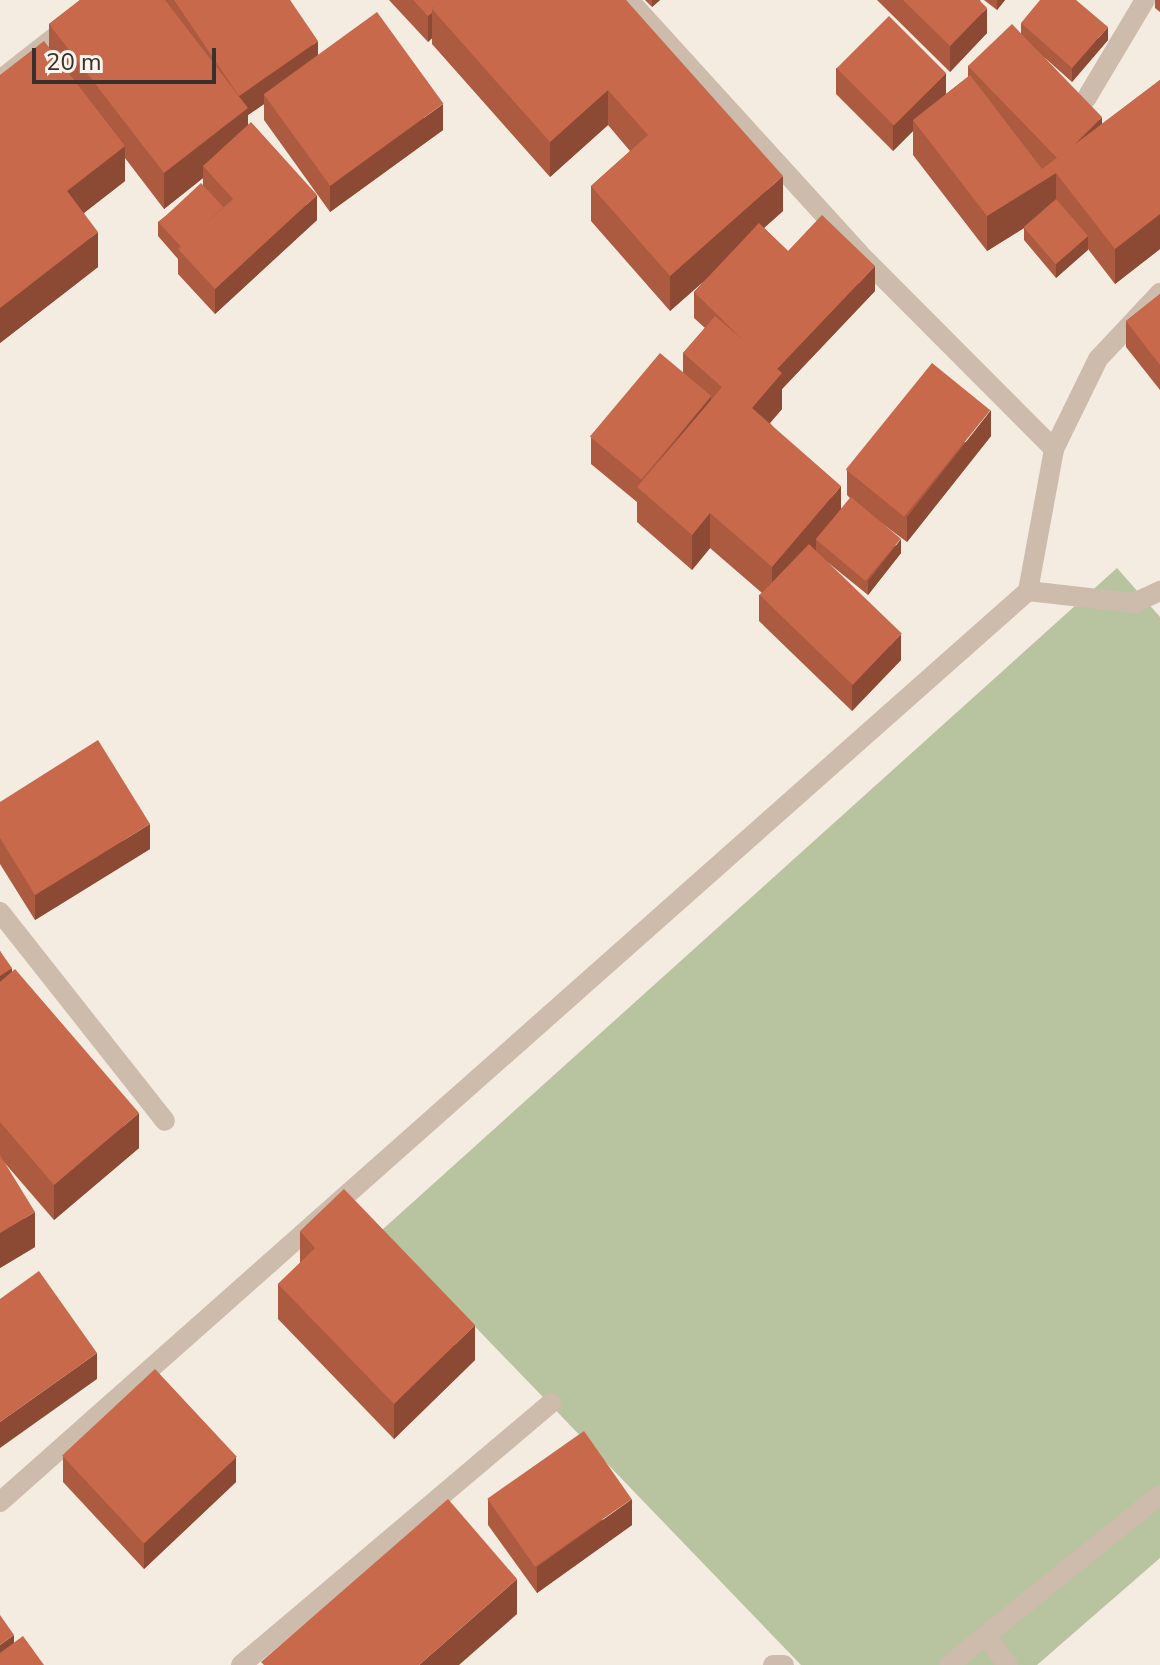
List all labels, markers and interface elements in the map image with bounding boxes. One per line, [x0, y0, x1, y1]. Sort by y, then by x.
scale bar [36, 32, 220, 82]
text: 20 m [46, 46, 102, 78]

